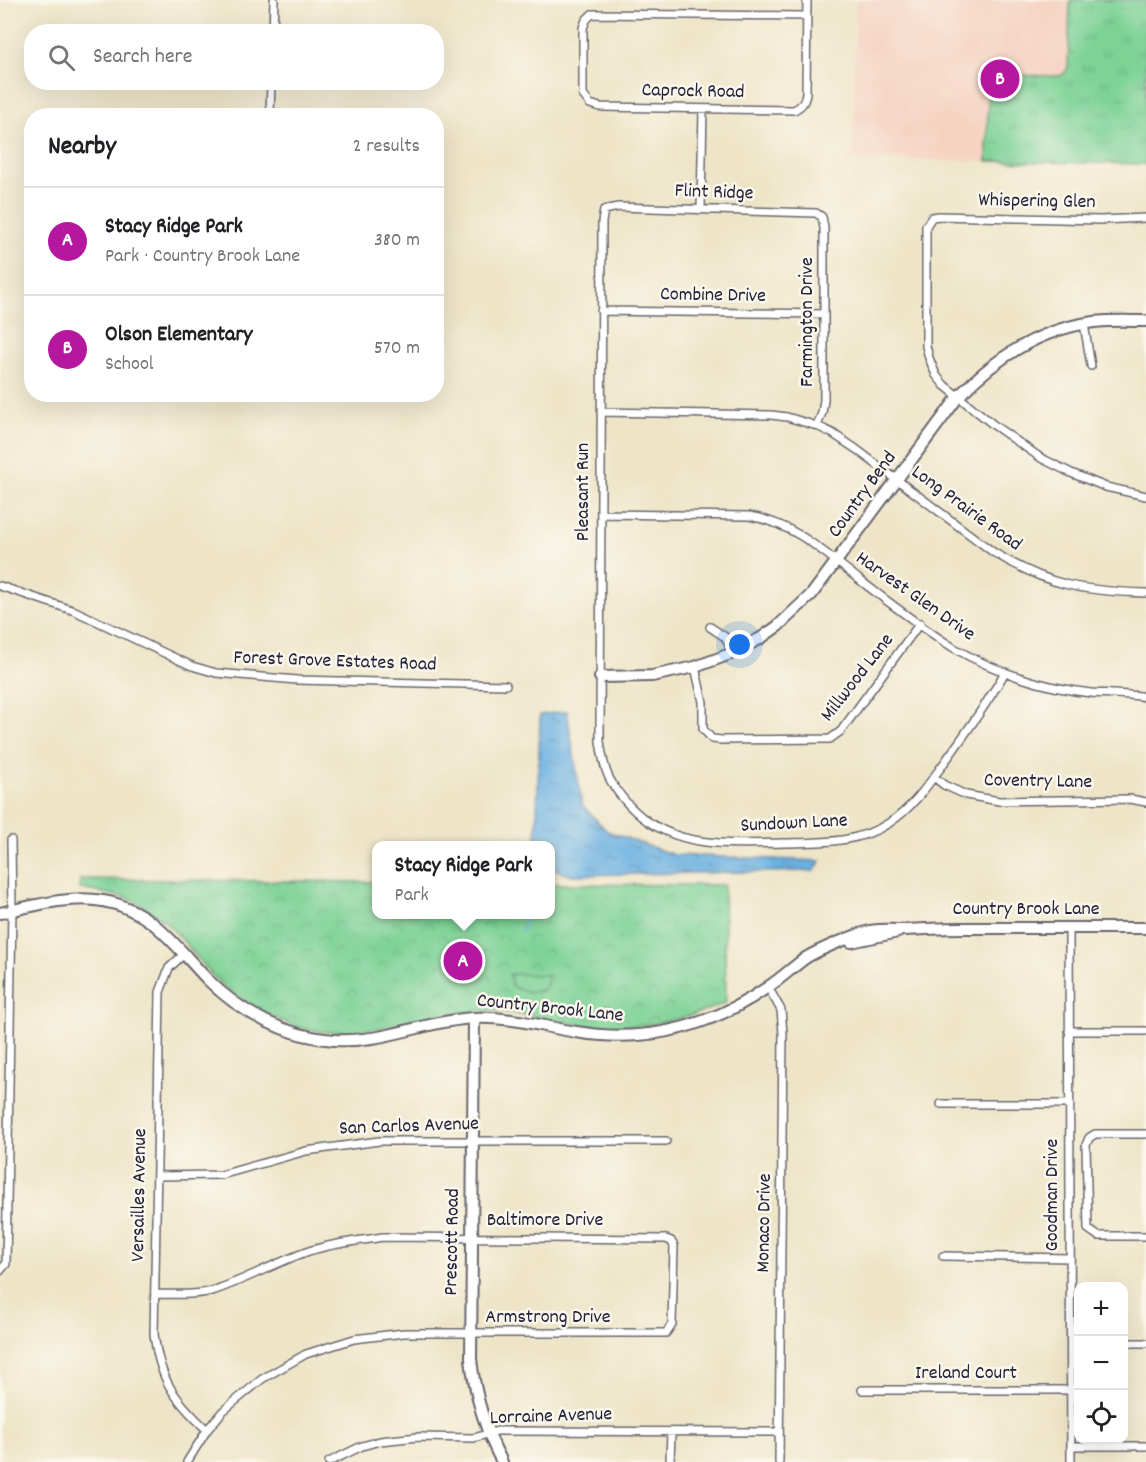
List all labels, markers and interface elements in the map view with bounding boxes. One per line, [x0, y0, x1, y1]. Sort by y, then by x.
search box [24, 24, 444, 90]
icon: search [45, 41, 78, 74]
text: Search here [93, 42, 192, 73]
pin: B [980, 56, 1020, 101]
street label: Caprock Road [641, 77, 745, 107]
text: Nearby [48, 129, 116, 166]
text: 2 results [353, 133, 420, 161]
street label: Flint Ridge [674, 178, 754, 208]
street label: Whispering Glen [978, 187, 1096, 217]
text: Stacy Ridge Park [105, 212, 243, 243]
text: A [62, 227, 73, 255]
text: 380 m [374, 227, 420, 255]
text: Park · Country Brook Lane [105, 243, 300, 271]
street label: Farmington Drive [794, 257, 822, 387]
street label: Combine Drive [660, 281, 766, 311]
text: Olson Elementary [105, 320, 253, 351]
text: B [63, 335, 72, 363]
text: 570 m [374, 335, 420, 363]
text: School [105, 351, 154, 379]
street label: Pleasant Run [570, 443, 598, 541]
street label: Country Bend [822, 446, 904, 544]
street label: Long Prairie Road [905, 459, 1027, 559]
street label: Harvest Glen Drive [849, 545, 981, 649]
street label: Millwood Lane [815, 628, 902, 728]
your location [725, 630, 754, 659]
street label: Forest Grove Estates Road [233, 644, 437, 680]
street label: Coventry Lane [984, 767, 1093, 797]
street label: Sundown Lane [740, 807, 848, 841]
popup [372, 841, 555, 919]
text: Stacy Ridge Park [395, 851, 532, 882]
text: Park [395, 882, 429, 910]
street label: Country Brook Lane [952, 896, 1100, 924]
pin: A [444, 938, 482, 984]
street label: Country Brook Lane [475, 987, 625, 1031]
street label: San Carlos Avenue [339, 1111, 480, 1143]
street label: Versailles Avenue [125, 1128, 155, 1262]
street label: Goodman Drive [1039, 1138, 1067, 1251]
street label: Monaco Drive [750, 1173, 780, 1273]
street label: Prescott Road [438, 1188, 468, 1296]
street label: Baltimore Drive [487, 1207, 604, 1235]
map controls [1074, 1282, 1128, 1444]
button: + [1074, 1282, 1128, 1336]
street label: Armstrong Drive [485, 1304, 611, 1332]
button: − [1074, 1336, 1128, 1390]
street label: Ireland Court [915, 1360, 1017, 1388]
button: locate [1074, 1390, 1128, 1444]
street label: Lorraine Avenue [489, 1401, 613, 1433]

